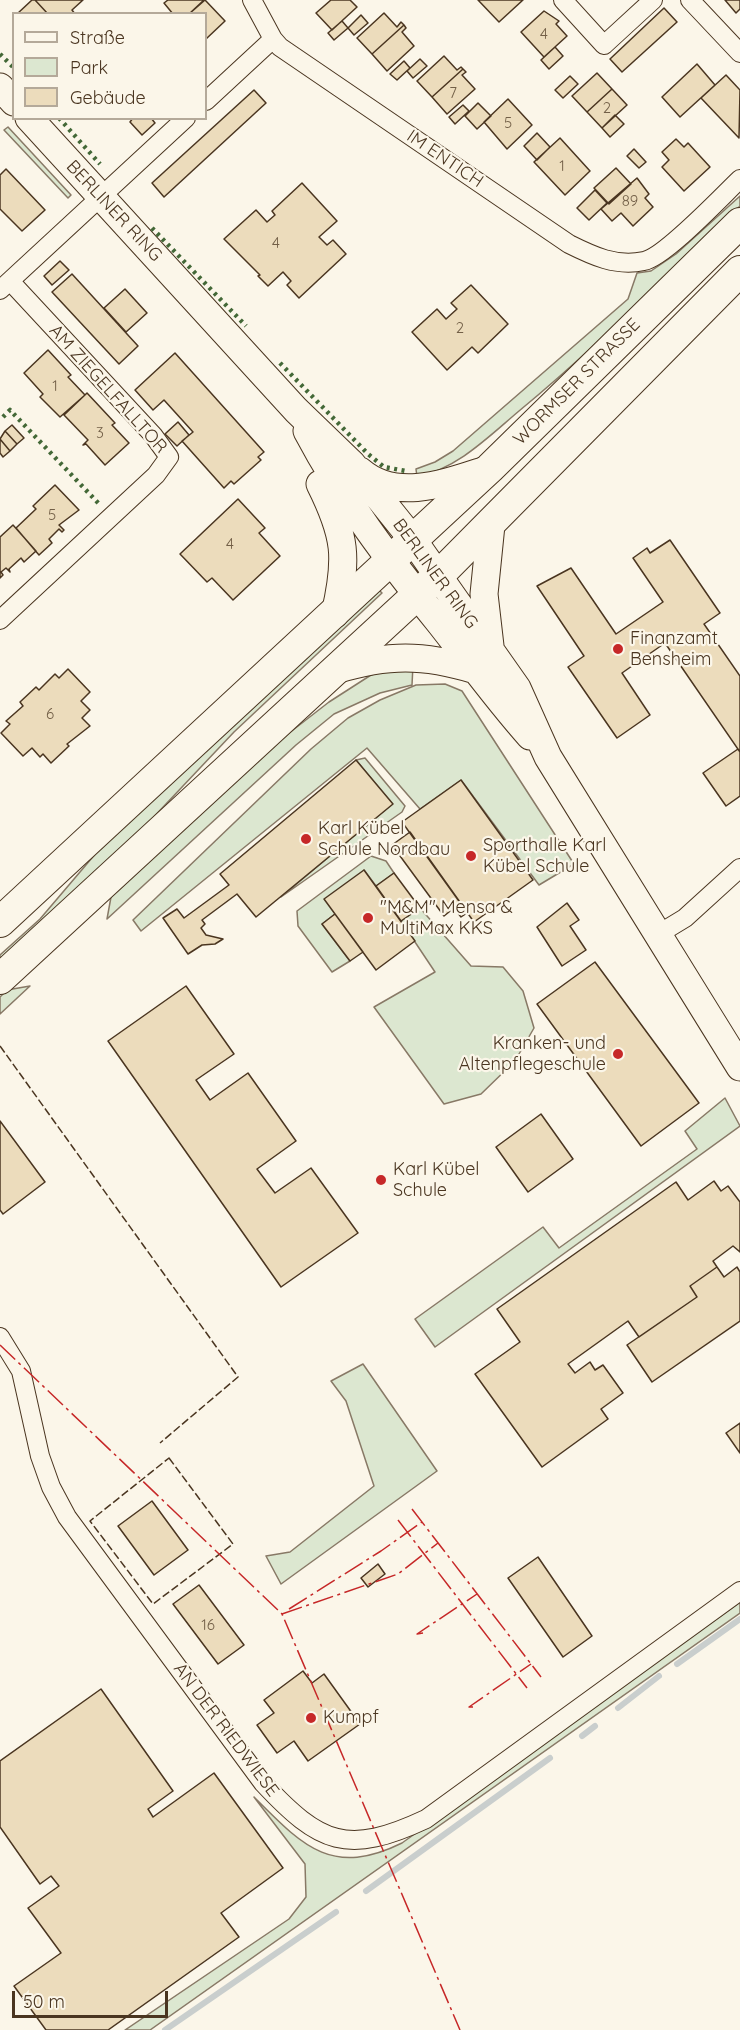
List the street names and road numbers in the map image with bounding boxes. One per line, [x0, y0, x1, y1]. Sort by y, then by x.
street label: IM ENTICH [403, 126, 487, 192]
street label: BERLINER RING [62, 156, 166, 266]
street label: WORMSER STRASSE [509, 314, 645, 450]
street label: AM ZIEGELFALLTOR [45, 320, 171, 458]
street label: BERLINER RING [388, 515, 482, 633]
street label: AN DER RIEDWIESE [169, 1659, 283, 1801]

